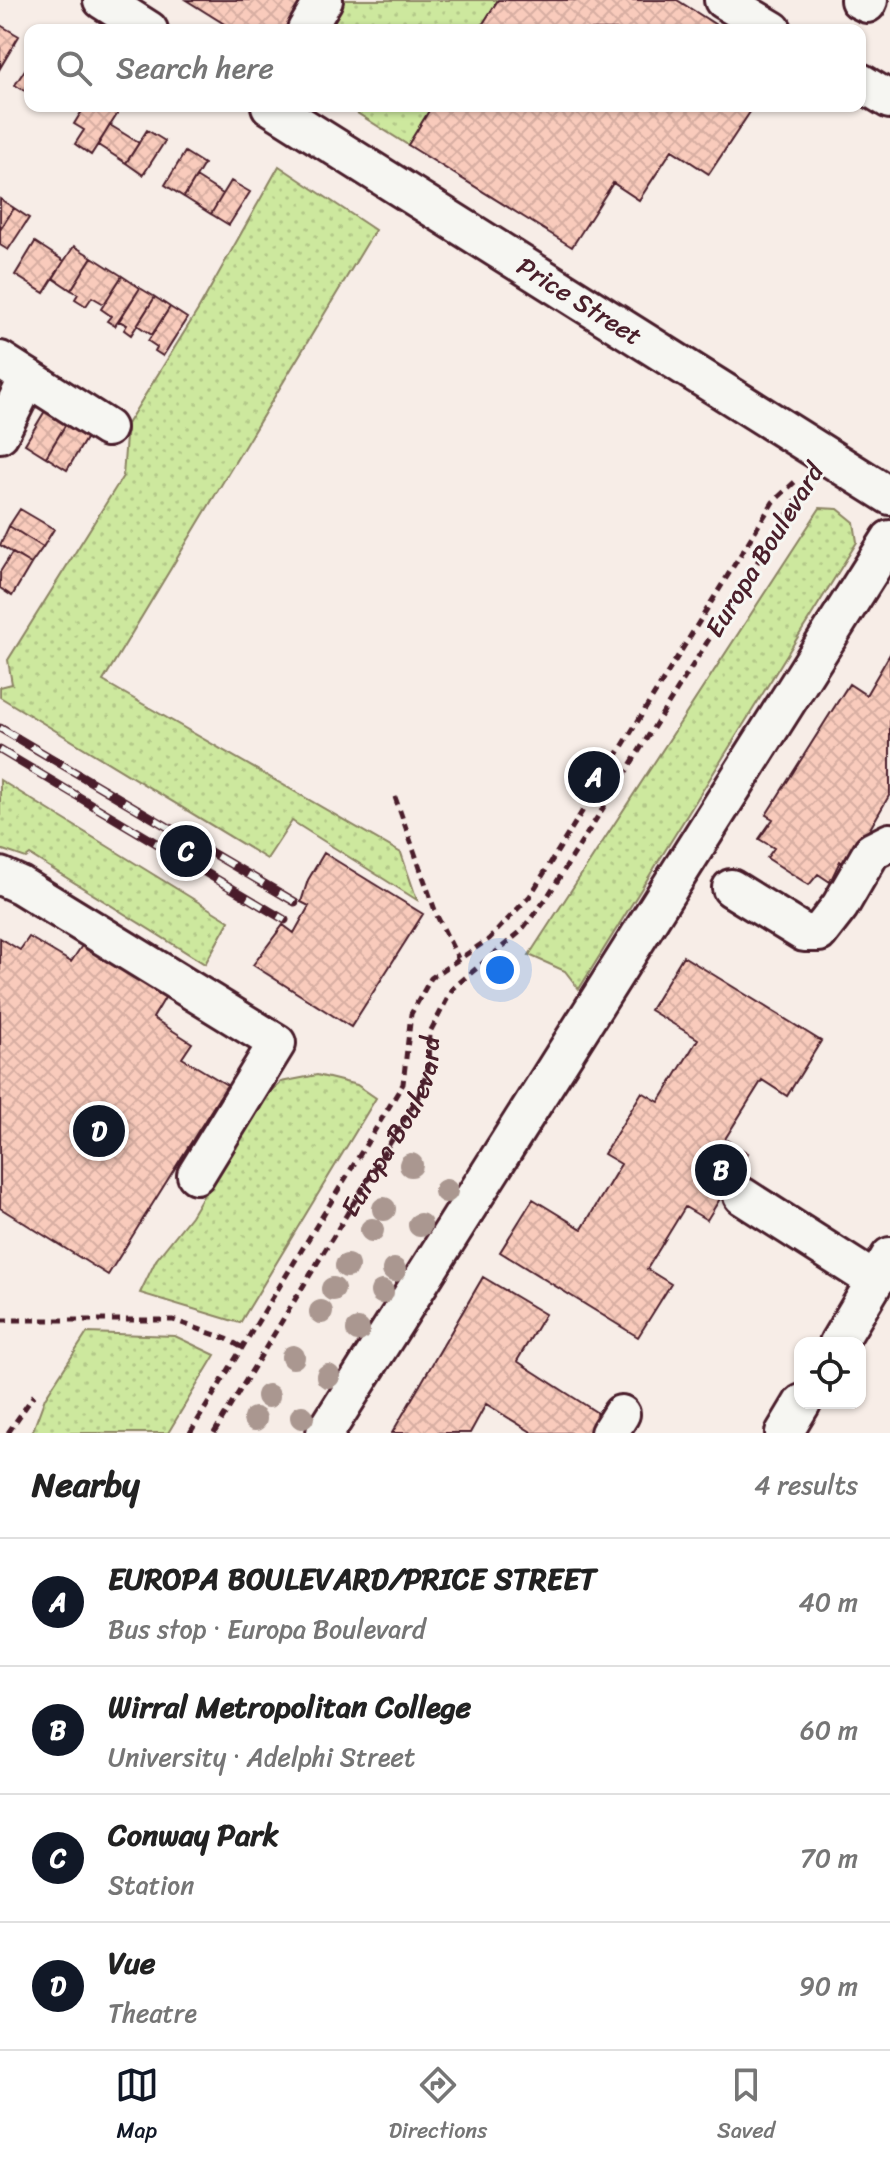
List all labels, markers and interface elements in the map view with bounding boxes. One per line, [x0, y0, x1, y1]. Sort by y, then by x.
search box [24, 24, 866, 112]
text: Search here [116, 41, 274, 95]
icon: search [52, 46, 96, 90]
street label: Price Street [508, 244, 652, 358]
street label: Europa Boulevard [692, 452, 837, 646]
pin: A [568, 747, 620, 807]
pin: C [160, 821, 212, 881]
your location [480, 950, 520, 990]
street label: Europa Boulevard [327, 1033, 453, 1226]
pin: D [73, 1101, 125, 1161]
pin: B [695, 1140, 747, 1200]
map controls [794, 1337, 866, 1409]
button: locate [794, 1337, 866, 1409]
text: Nearby [32, 1455, 140, 1515]
text: 4 results [754, 1462, 858, 1508]
text: EUROPA BOULEVARD/PRICE STREET [108, 1552, 597, 1606]
text: A [49, 1579, 67, 1625]
text: 40 m [799, 1579, 858, 1625]
text: Bus stop · Europa Boulevard [108, 1606, 426, 1652]
text: Wirral Metropolitan College [108, 1680, 471, 1734]
text: B [50, 1707, 66, 1753]
text: 60 m [800, 1707, 858, 1753]
text: University · Adelphi Street [108, 1734, 415, 1780]
text: Conway Park [108, 1808, 279, 1862]
text: C [50, 1835, 66, 1881]
text: 70 m [800, 1835, 858, 1881]
text: Station [108, 1862, 194, 1908]
text: Vue [108, 1936, 156, 1990]
text: D [50, 1963, 66, 2009]
text: 90 m [799, 1963, 858, 2009]
text: Theatre [108, 1990, 197, 2036]
tab: Map [115, 2063, 159, 2150]
tab: Directions [389, 2063, 487, 2150]
tab: Saved [717, 2063, 775, 2150]

